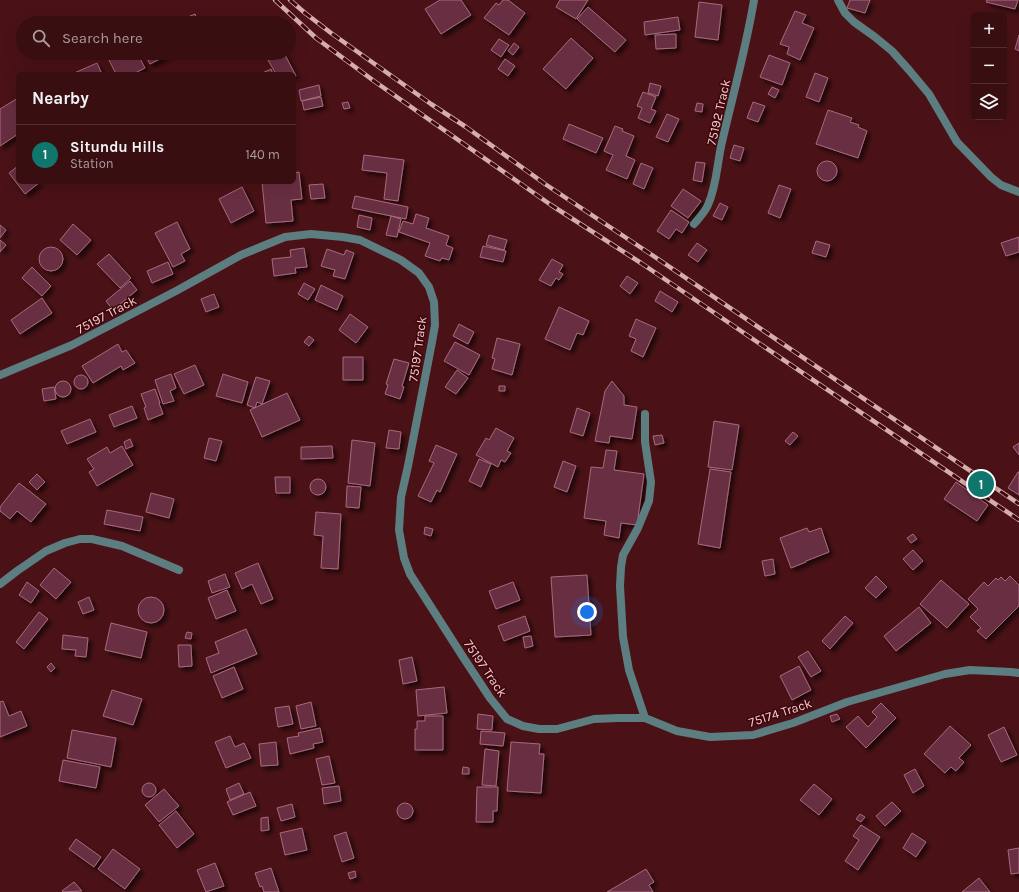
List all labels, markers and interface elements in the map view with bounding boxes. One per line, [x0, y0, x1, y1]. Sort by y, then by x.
map controls [971, 12, 1007, 120]
button: + [971, 12, 1007, 48]
search box [16, 16, 296, 60]
icon: search [30, 27, 52, 49]
text: Search here [62, 29, 143, 47]
button: − [971, 48, 1007, 84]
street label: 75192 Track [704, 78, 733, 147]
button: layers [971, 84, 1007, 120]
text: Nearby [32, 88, 89, 108]
text: Situndu Hills [70, 138, 164, 156]
text: 1 [43, 147, 47, 162]
text: 140 m [245, 147, 280, 162]
text: Station [70, 156, 114, 171]
street label: 75197 Track [74, 292, 139, 337]
street label: 75197 Track [405, 315, 430, 383]
pin: 1 [968, 469, 994, 499]
your location [577, 602, 597, 622]
street label: 75197 Track [461, 637, 510, 700]
street label: 75174 Track [747, 695, 814, 730]

